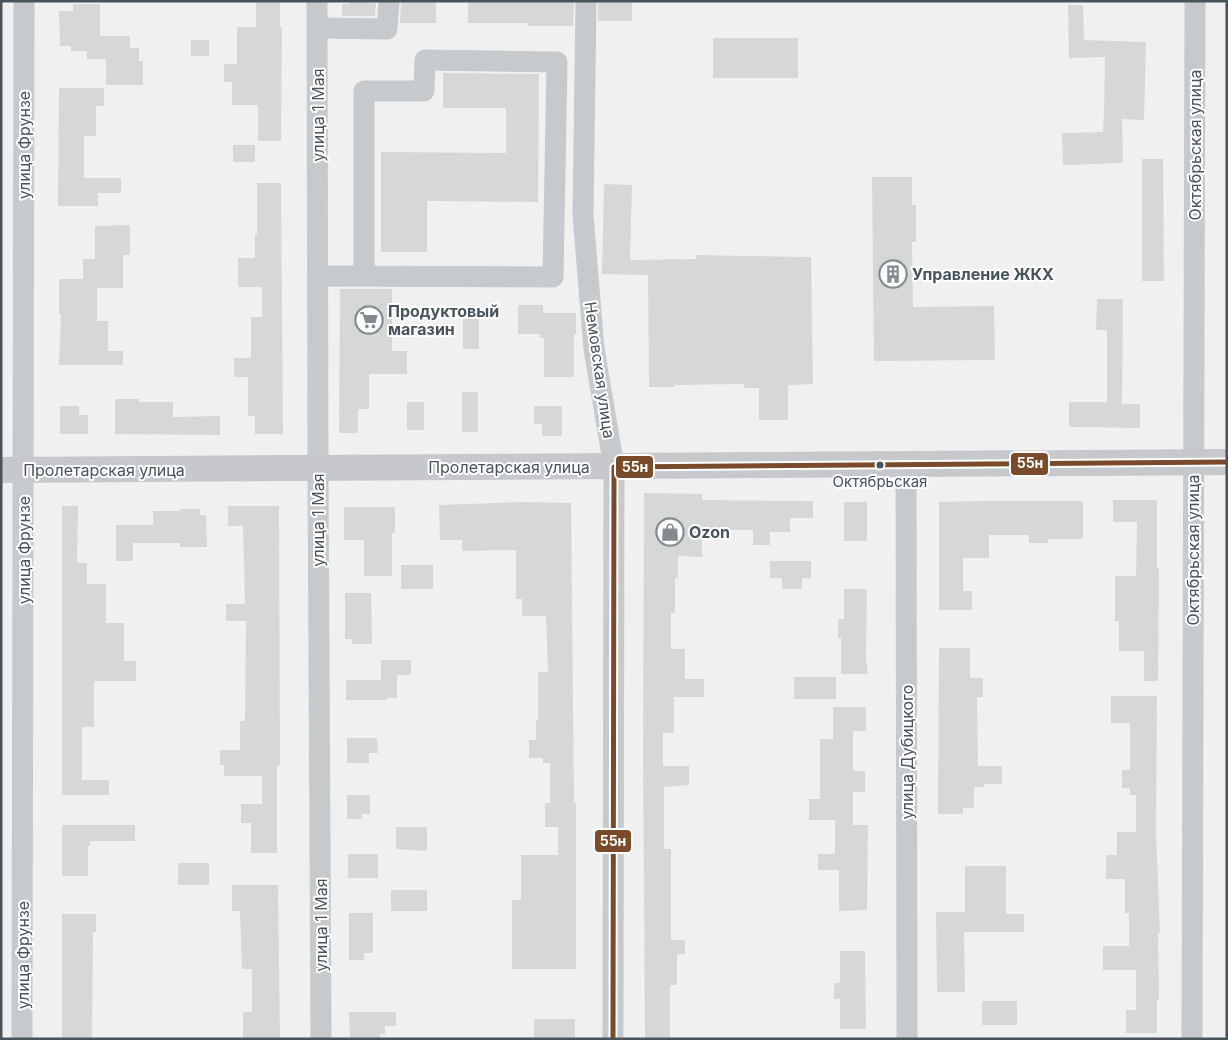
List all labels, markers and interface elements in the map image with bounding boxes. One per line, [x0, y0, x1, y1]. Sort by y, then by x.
street label: улица 1 Мая [308, 68, 328, 162]
street label: Октябрьская улица [1185, 69, 1205, 221]
street label: улица Фрунзе [14, 91, 34, 199]
building icon: Управление ЖКХ [878, 259, 908, 289]
place label: Управление ЖКХ [912, 264, 1054, 284]
street label: Немовская улица [581, 300, 619, 440]
place label: Продуктовый магазин [388, 301, 499, 339]
supermarket icon: Продуктовый магазин [354, 305, 384, 335]
line badge: 55н [1010, 452, 1049, 476]
text: 55н [1017, 454, 1043, 471]
line badge: 55н [615, 455, 654, 479]
street label: Пролетарская улица [428, 457, 590, 477]
text: 55н [622, 458, 648, 475]
street label: Пролетарская улица [23, 460, 185, 480]
marker: Октябрьская [875, 460, 885, 470]
place label: Октябрьская [833, 472, 927, 491]
street label: улица 1 Мая [308, 473, 328, 567]
street label: Октябрьская улица [1183, 474, 1203, 626]
street label: улица Фрунзе [14, 496, 34, 604]
shop icon: Ozon [655, 517, 685, 547]
place label: Ozon [689, 522, 730, 542]
street label: улица Дубицкого [897, 685, 917, 819]
line badge: 55н [594, 829, 632, 853]
text: 55н [600, 832, 626, 849]
street label: улица 1 Мая [311, 878, 331, 972]
street label: улица Фрунзе [13, 901, 33, 1009]

